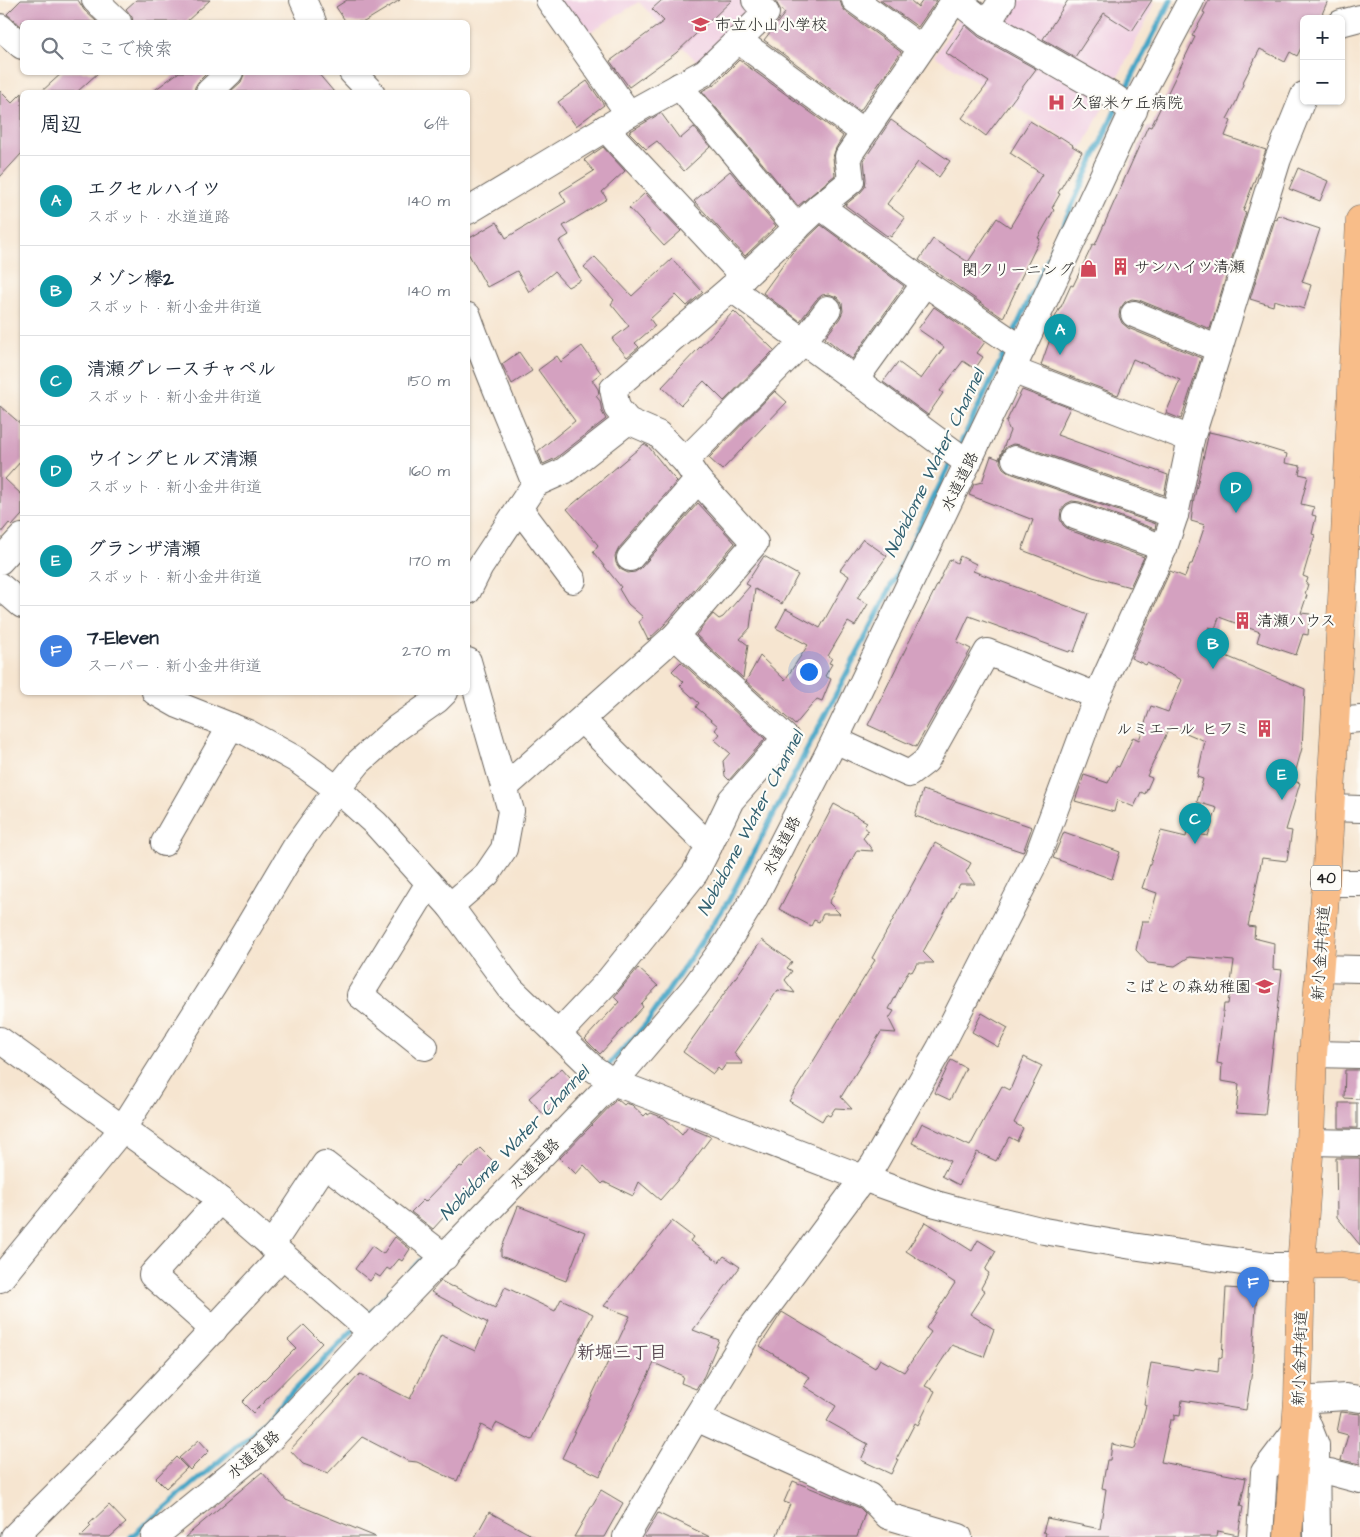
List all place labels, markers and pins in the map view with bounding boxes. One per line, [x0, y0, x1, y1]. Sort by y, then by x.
school or university icon: 市立小山小学校 [691, 14, 711, 34]
place label: 市立小山小学校 [715, 14, 827, 36]
hospital icon: 久留米ケ丘病院 [1047, 92, 1067, 112]
place label: 久留米ケ丘病院 [1071, 92, 1183, 114]
building icon: サンハイツ清瀬 [1110, 256, 1130, 276]
place label: サンハイツ清瀬 [1134, 256, 1245, 278]
place label: 関クリーニング [962, 259, 1074, 281]
shop icon: 関クリーニング [1078, 259, 1098, 279]
pin: A [1044, 314, 1076, 355]
pin: D [1220, 472, 1252, 513]
building icon: 清瀬ハウス [1233, 610, 1253, 630]
place label: 清瀬ハウス [1257, 610, 1336, 632]
pin: B [1197, 628, 1229, 669]
place label: ルミエール ヒフミ [1117, 718, 1250, 740]
building icon: ルミエール ヒフミ [1254, 718, 1274, 738]
pin: E [1266, 759, 1298, 800]
pin: C [1179, 803, 1211, 844]
place label: こばとの森幼稚園 [1123, 976, 1251, 998]
school or university icon: こばとの森幼稚園 [1255, 976, 1275, 996]
pin: F [1237, 1267, 1269, 1308]

